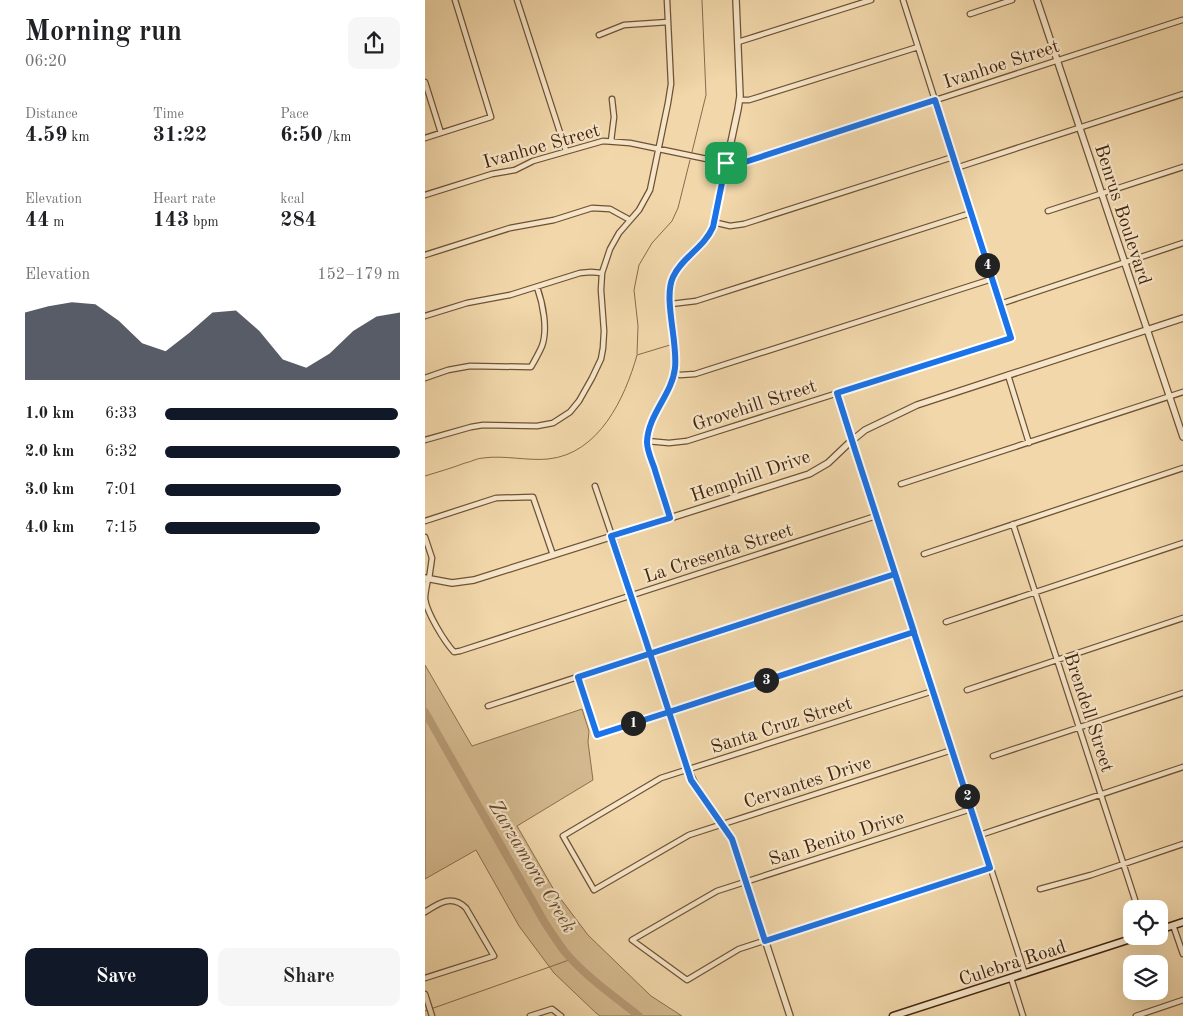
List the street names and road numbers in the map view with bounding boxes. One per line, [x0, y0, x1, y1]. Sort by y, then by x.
street label: Ivanhoe Street [941, 38, 1062, 93]
street label: Ivanhoe Street [481, 122, 602, 173]
street label: Benrus Boulevard [1090, 142, 1153, 288]
street label: Grovehill Street [690, 377, 819, 435]
street label: Hemphill Drive [688, 448, 813, 507]
street label: La Cresenta Street [642, 521, 796, 587]
street label: Brendell Street [1059, 651, 1116, 775]
street label: Santa Cruz Street [709, 695, 855, 758]
street label: Cervantes Drive [742, 754, 874, 813]
street label: San Benito Drive [767, 809, 907, 870]
street label: Culebra Road [957, 938, 1069, 991]

